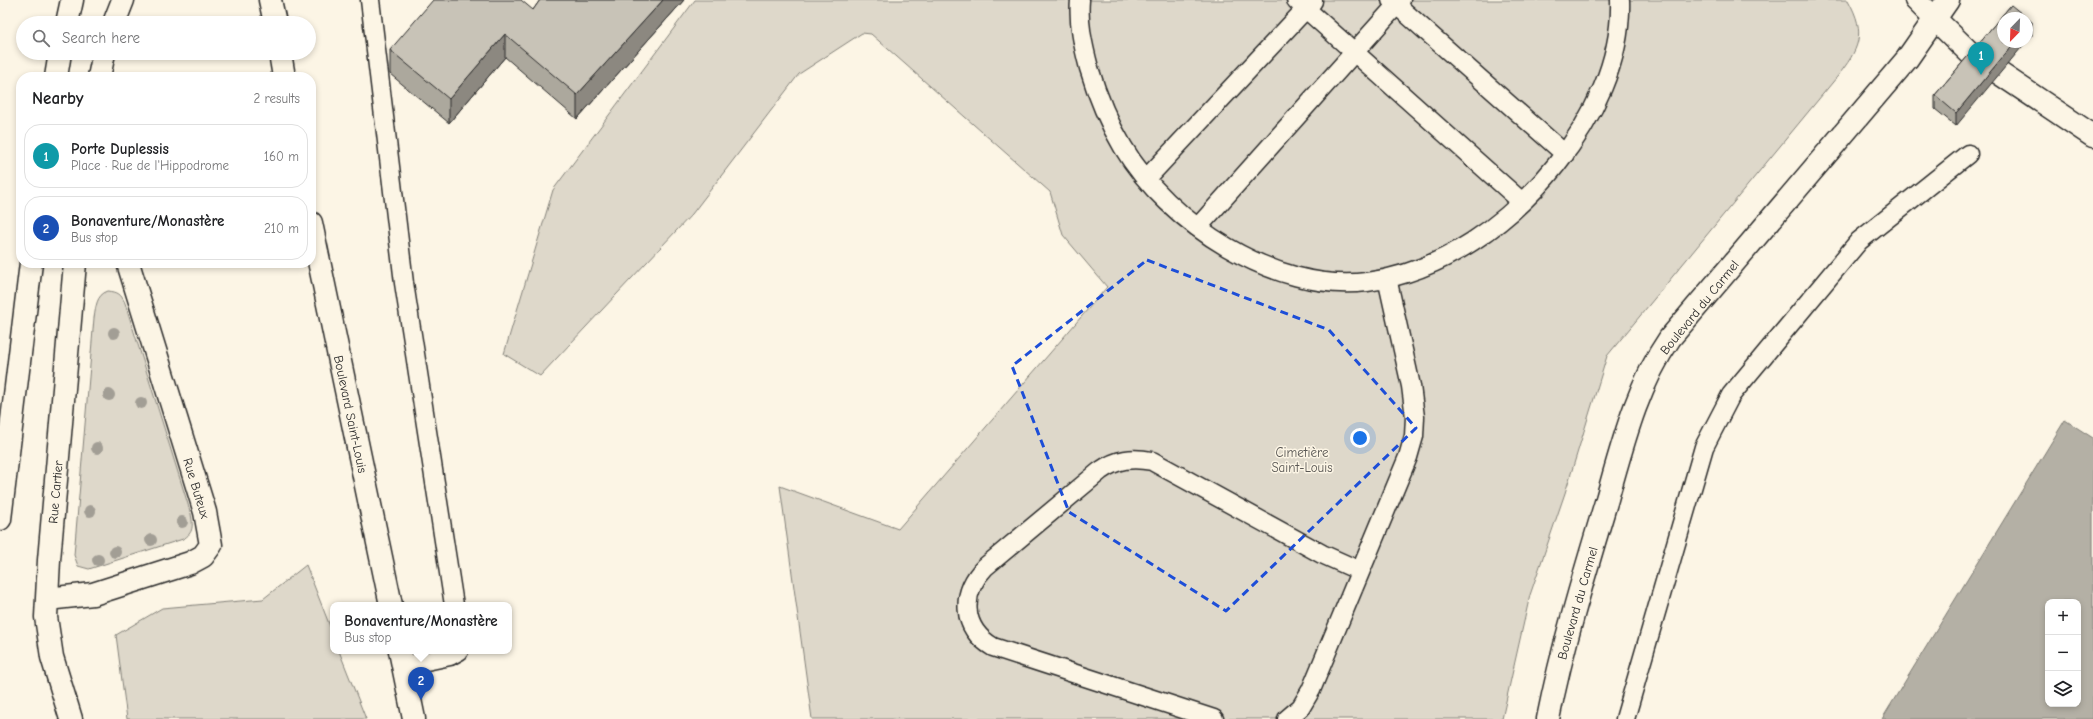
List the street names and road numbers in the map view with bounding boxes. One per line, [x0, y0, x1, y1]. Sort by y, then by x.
street label: Boulevard du Carmel [1657, 257, 1742, 357]
street label: Boulevard Saint-Louis [331, 354, 370, 474]
street label: Rue Buteux [180, 456, 213, 521]
street label: Rue Cartier [45, 459, 66, 524]
street label: Boulevard du Carmel [1554, 545, 1601, 661]

